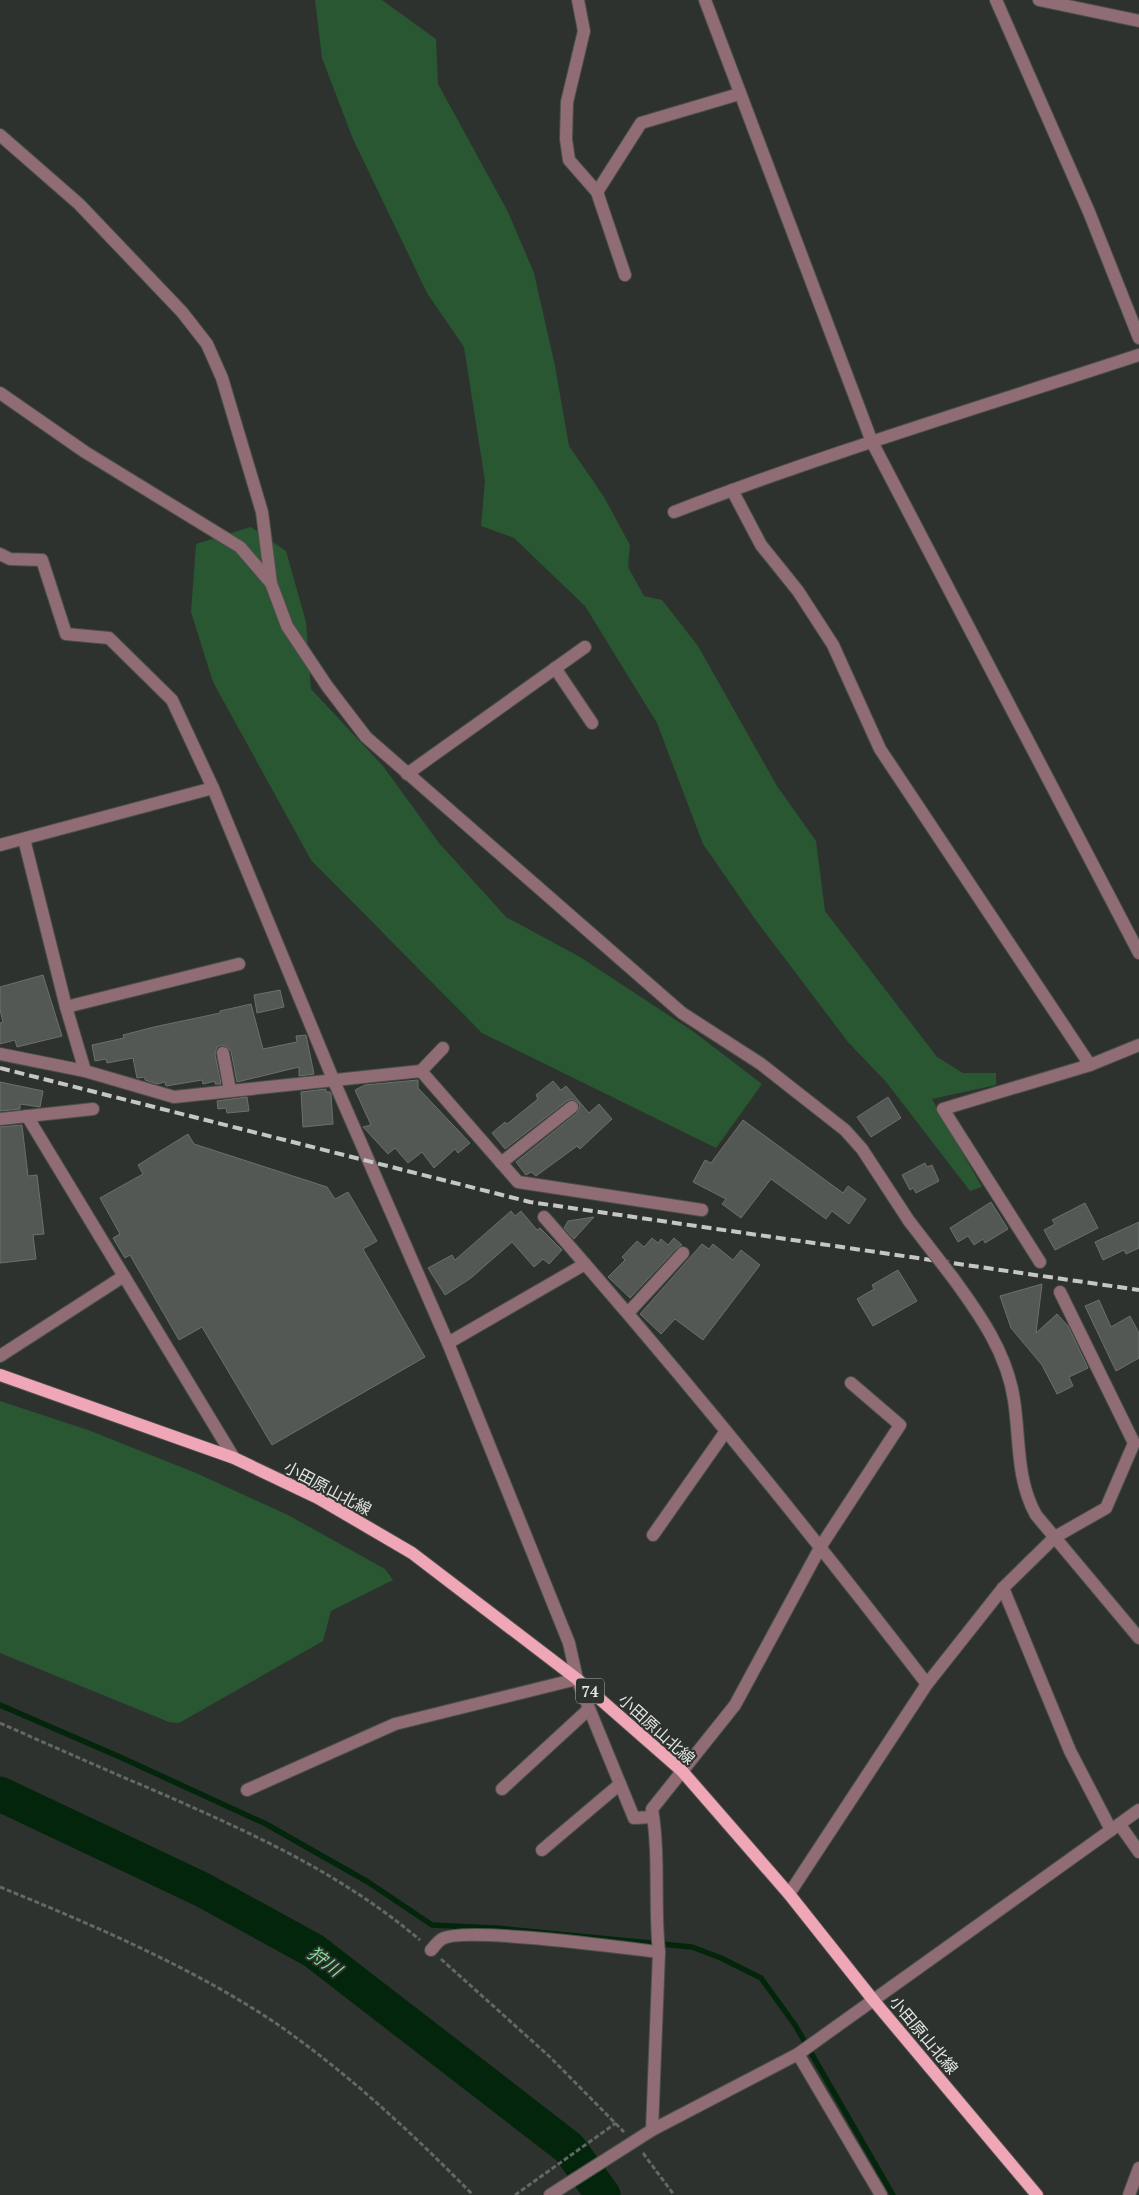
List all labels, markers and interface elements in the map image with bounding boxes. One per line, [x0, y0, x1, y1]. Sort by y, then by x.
street label: 小田原山北線 [280, 1456, 376, 1520]
road number: 74 [576, 1678, 604, 1704]
street label: 小田原山北線 [614, 1689, 700, 1769]
water label: 狩川 [303, 1941, 348, 1982]
street label: 小田原山北線 [885, 1991, 963, 2079]

